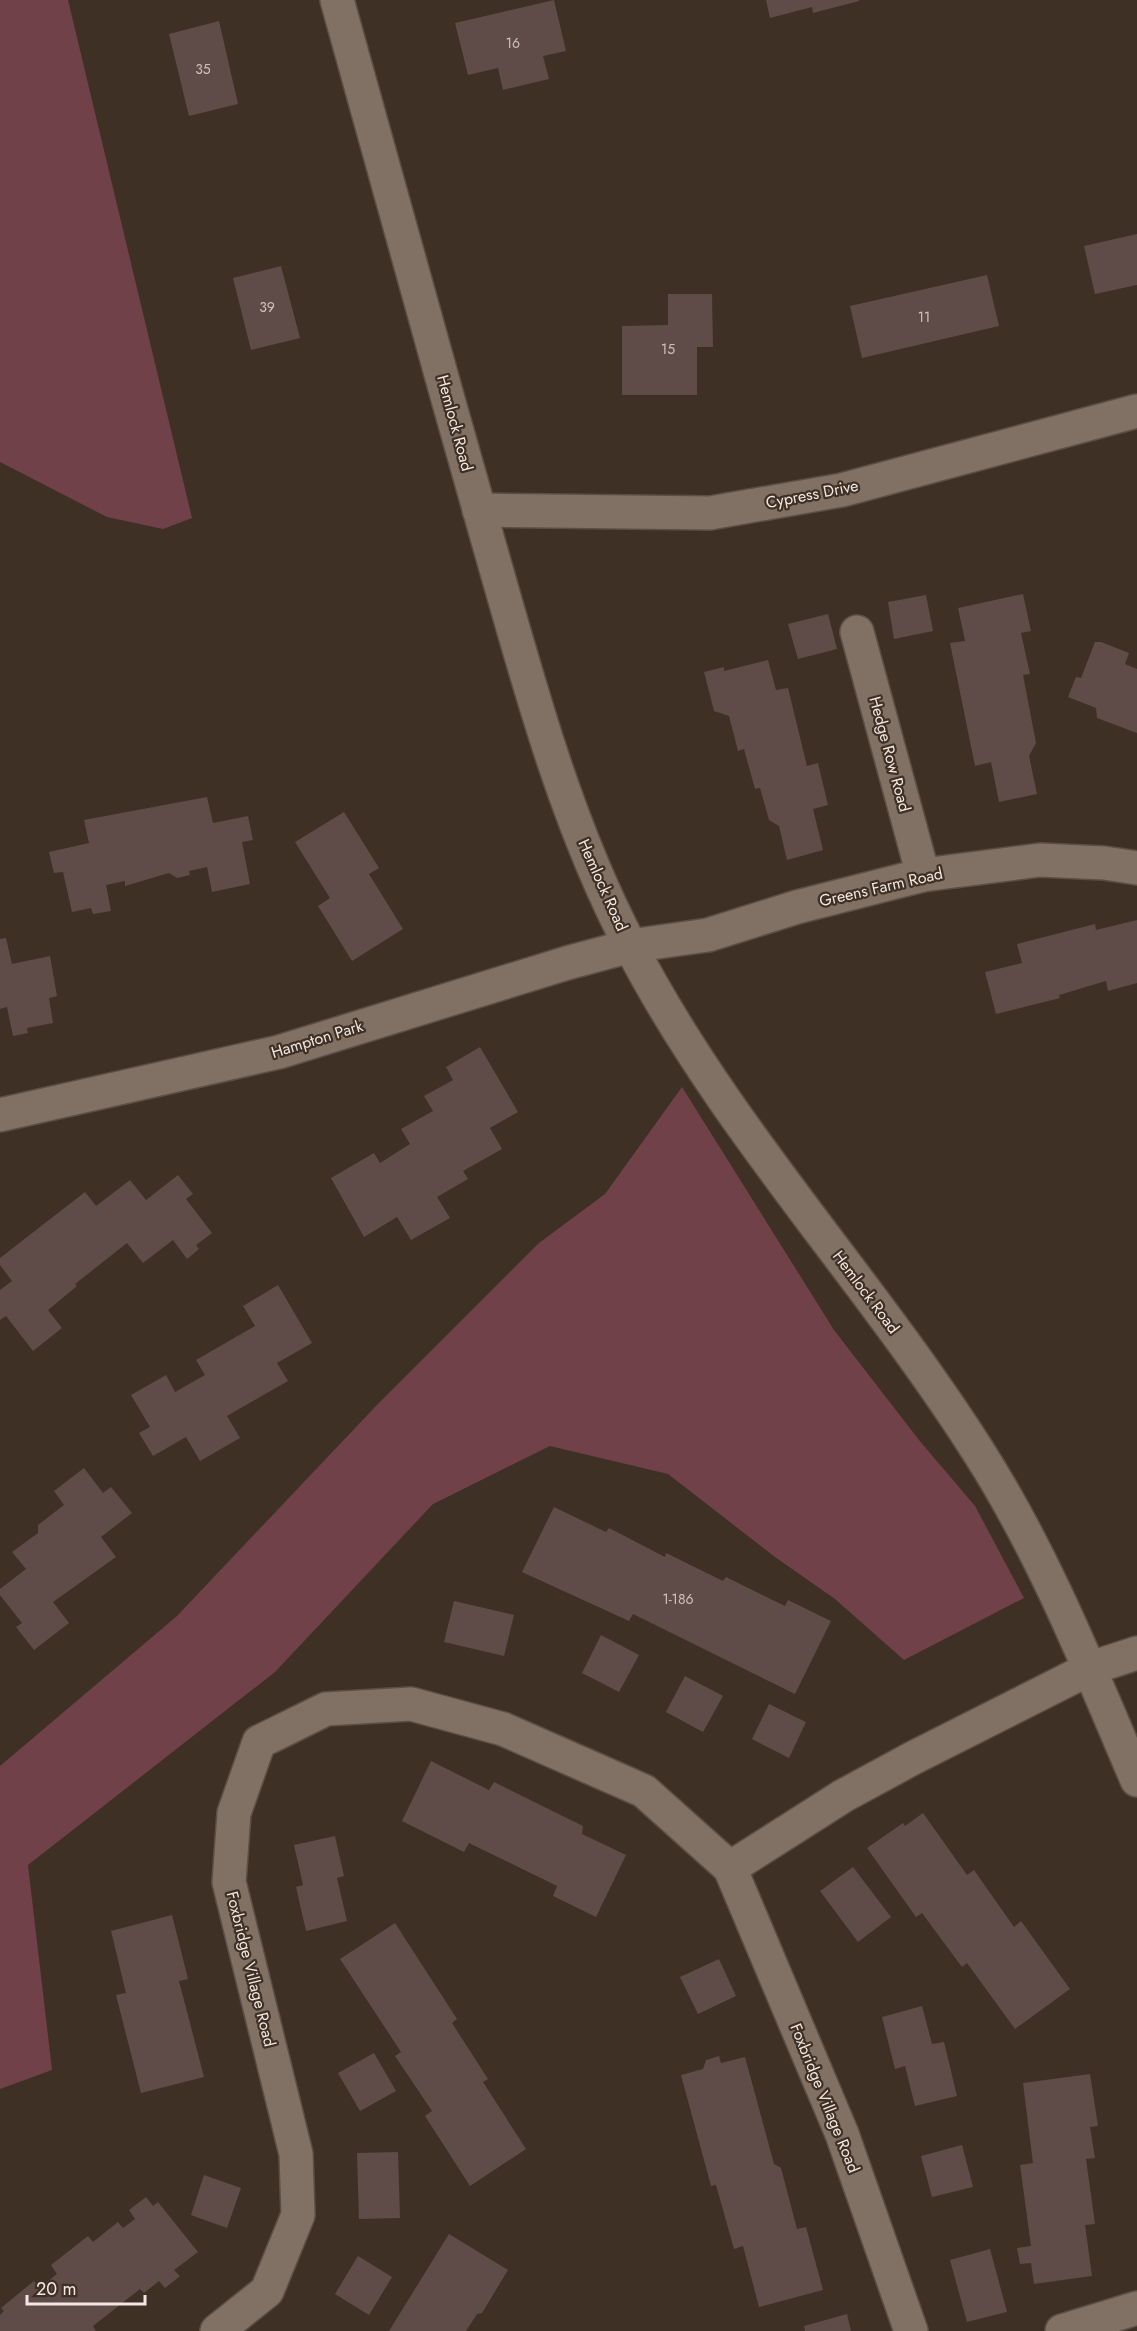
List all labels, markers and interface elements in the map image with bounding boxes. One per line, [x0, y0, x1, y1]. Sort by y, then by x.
house number: 16 [506, 33, 520, 53]
house number: 35 [195, 59, 211, 79]
house number: 39 [259, 297, 275, 317]
house number: 11 [918, 307, 930, 327]
house number: 15 [661, 339, 675, 359]
street label: Hemlock Road [431, 372, 479, 474]
street label: Cypress Drive [764, 474, 860, 514]
street label: Hedge Row Road [864, 694, 916, 814]
street label: Hemlock Road [572, 835, 634, 935]
street label: Greens Farm Road [817, 862, 945, 912]
street label: Hampton Park [268, 1014, 367, 1064]
street label: Hemlock Road [827, 1246, 905, 1338]
house number: 1-186 [662, 1589, 694, 1609]
street label: Foxbridge Village Road [221, 1889, 281, 2049]
street label: Foxbridge Village Road [785, 2020, 865, 2176]
scale bar [27, 2268, 146, 2306]
text: 20 m [36, 2276, 76, 2302]

